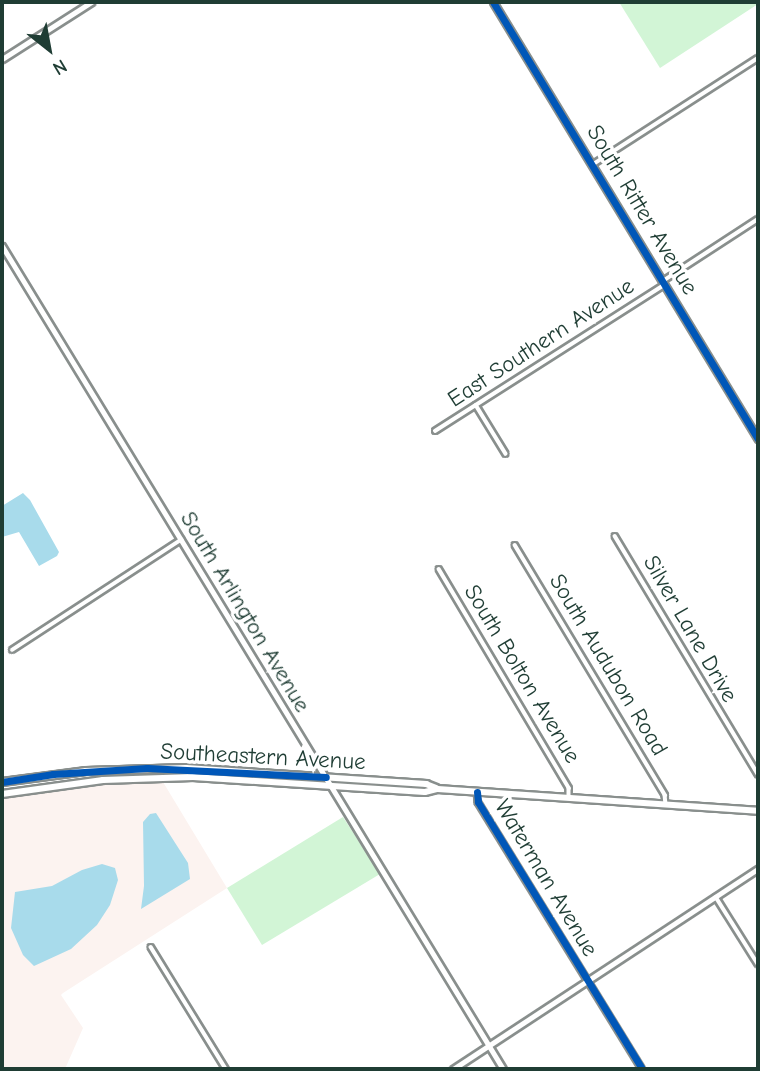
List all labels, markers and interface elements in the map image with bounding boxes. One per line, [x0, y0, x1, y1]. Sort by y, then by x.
north arrow [14, 14, 84, 84]
text: N [49, 54, 71, 80]
street label: South Ritter Avenue [580, 120, 704, 300]
street label: East Southern Avenue [443, 273, 639, 413]
street label: South Arlington Avenue [174, 507, 316, 717]
street label: Silver Lane Drive [637, 551, 743, 707]
street label: South Audubon Road [543, 569, 673, 761]
street label: South Bolton Avenue [458, 580, 586, 768]
street label: Southeastern Avenue [160, 738, 366, 776]
street label: Waterman Avenue [488, 795, 604, 961]

